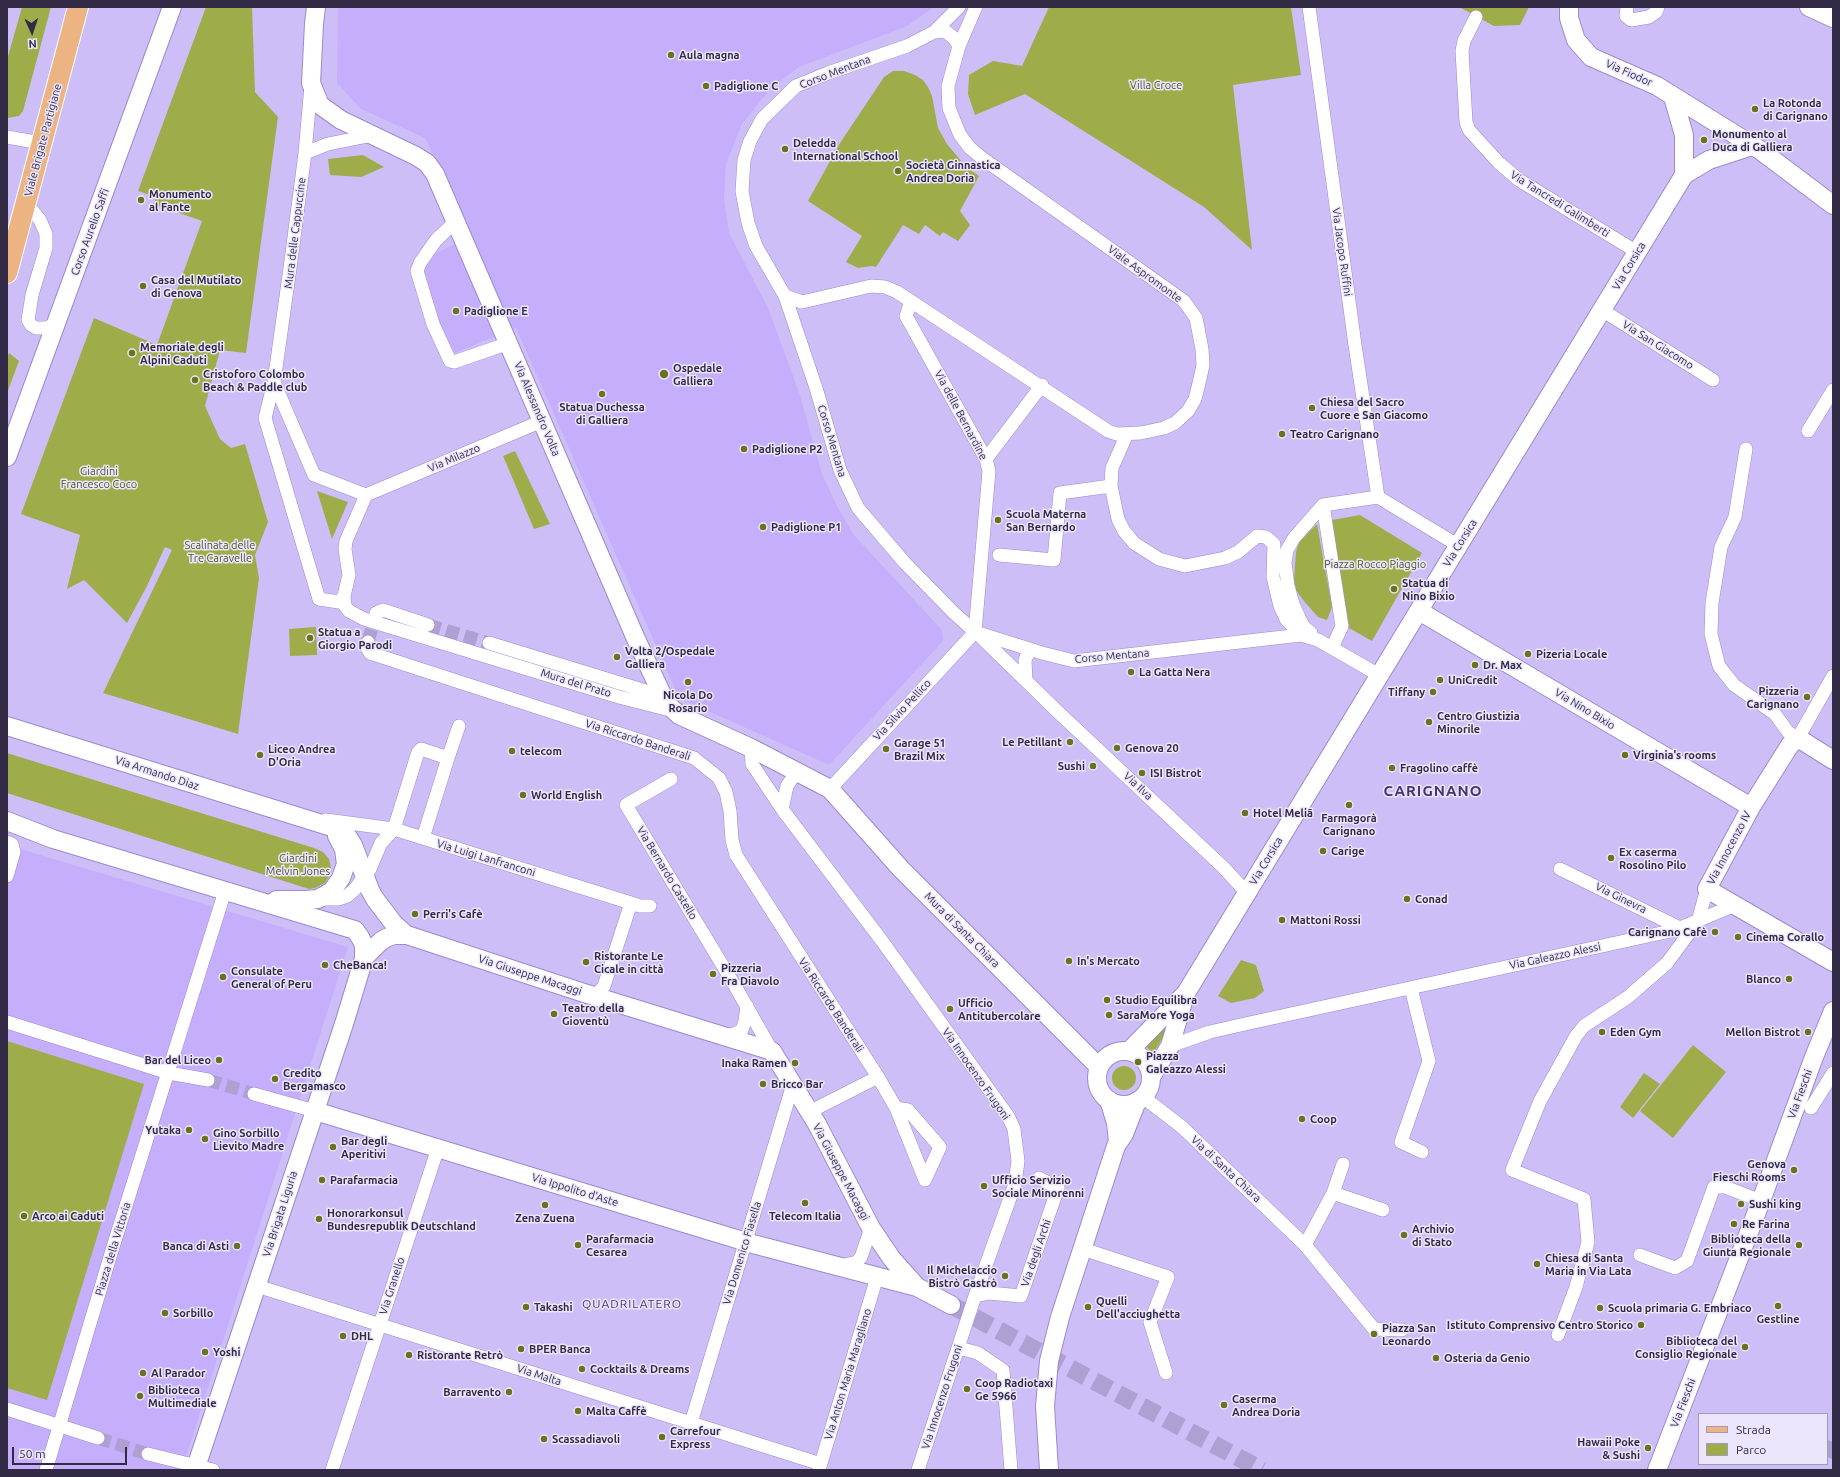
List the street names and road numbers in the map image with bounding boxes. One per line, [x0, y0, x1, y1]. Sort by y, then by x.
street label: Corso Mentana [798, 52, 872, 92]
street label: Via Fiodor [1603, 57, 1655, 89]
street label: Viale Brigate Partigiane [22, 82, 64, 198]
street label: Via Tancredi Galimberti [1508, 168, 1612, 240]
street label: Mura delle Cappuccine [282, 177, 308, 289]
street label: Corso Aurelio Saffi [68, 187, 112, 277]
street label: Via Jacopo Ruffini [1329, 207, 1355, 297]
street label: Via Corsica [1610, 240, 1648, 292]
street label: Viale Aspromonte [1105, 243, 1185, 305]
street label: Via San Giacomo [1620, 318, 1696, 372]
street label: Via Alessandro Volta [511, 360, 563, 458]
street label: Via delle Bernardine [932, 368, 990, 462]
street label: Corso Mentana [815, 403, 849, 479]
street label: Via Milazzo [426, 441, 482, 475]
street label: Via Corsica [1440, 517, 1480, 569]
street label: Corso Mentana [1074, 646, 1150, 666]
street label: Mura del Prato [539, 666, 613, 700]
street label: Via Silvio Pellico [870, 677, 934, 743]
street label: Via Nino Bixio [1552, 686, 1618, 732]
street label: Via Riccardo Banderali [584, 717, 692, 763]
street label: Via Armando Diaz [113, 753, 201, 793]
street label: Via Ilva [1121, 769, 1155, 803]
street label: Via Innocenzo IV [1704, 809, 1754, 887]
street label: Via Bernardo Castello [634, 824, 700, 922]
street label: Via Corsica [1247, 835, 1285, 887]
street label: Via Luigi Lanfranconi [435, 837, 537, 879]
street label: Via Ginevra [1593, 880, 1649, 916]
street label: Mura di Santa Chiara [922, 890, 1002, 970]
street label: Via Galeazzo Alessi [1508, 940, 1602, 972]
street label: Via Giuseppe Macaggi [477, 952, 583, 998]
street label: Via Riccardo Banderali [796, 955, 866, 1055]
street label: Via Innocenzo Frugoni [939, 1026, 1013, 1122]
street label: Via Fieschi [1785, 1068, 1815, 1120]
street label: Via Giuseppe Macaggi [810, 1121, 872, 1223]
street label: Via di Santa Chiara [1188, 1133, 1264, 1205]
street label: Via Brigata Liguria [260, 1169, 300, 1259]
street label: Via Ippolito d'Aste [530, 1171, 620, 1209]
street label: Via Domenico Fiasella [720, 1200, 764, 1306]
street label: Piazza della Vittoria [92, 1201, 134, 1297]
street label: Via degli Archi [1018, 1218, 1054, 1288]
street label: Via Granello [376, 1256, 408, 1316]
street label: Via Anton Maria Maragliano [822, 1307, 874, 1441]
street label: Via Innocenzo Frugoni [919, 1343, 965, 1451]
street label: Via Malta [515, 1362, 563, 1388]
street label: Via Fieschi [1668, 1377, 1698, 1429]

